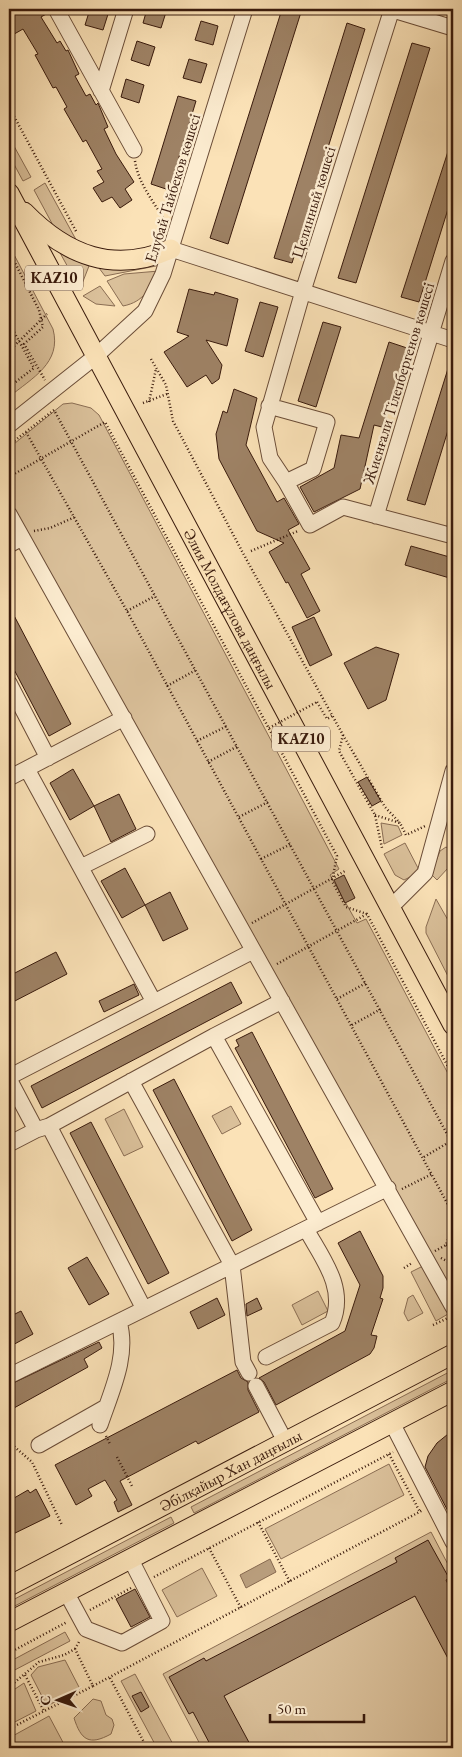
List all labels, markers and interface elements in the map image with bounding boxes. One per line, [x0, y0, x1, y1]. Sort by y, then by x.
street label: Елубай Тайбеков көшесі [140, 111, 205, 265]
street label: Целинный көшесі [287, 144, 340, 261]
road number: KAZ10 [25, 266, 83, 290]
street label: Жиенғали Тілепбергенов көшесі [357, 280, 439, 488]
street label: Әлия Молдағұлова даңғылы [179, 525, 282, 693]
road number: KAZ10 [272, 726, 330, 752]
street label: Әбілқайыр Хан даңғылы [156, 1425, 306, 1516]
north arrow [32, 1674, 82, 1724]
scale bar [270, 1692, 363, 1724]
text: С [36, 1695, 54, 1706]
text: 50 m [277, 1699, 306, 1718]

